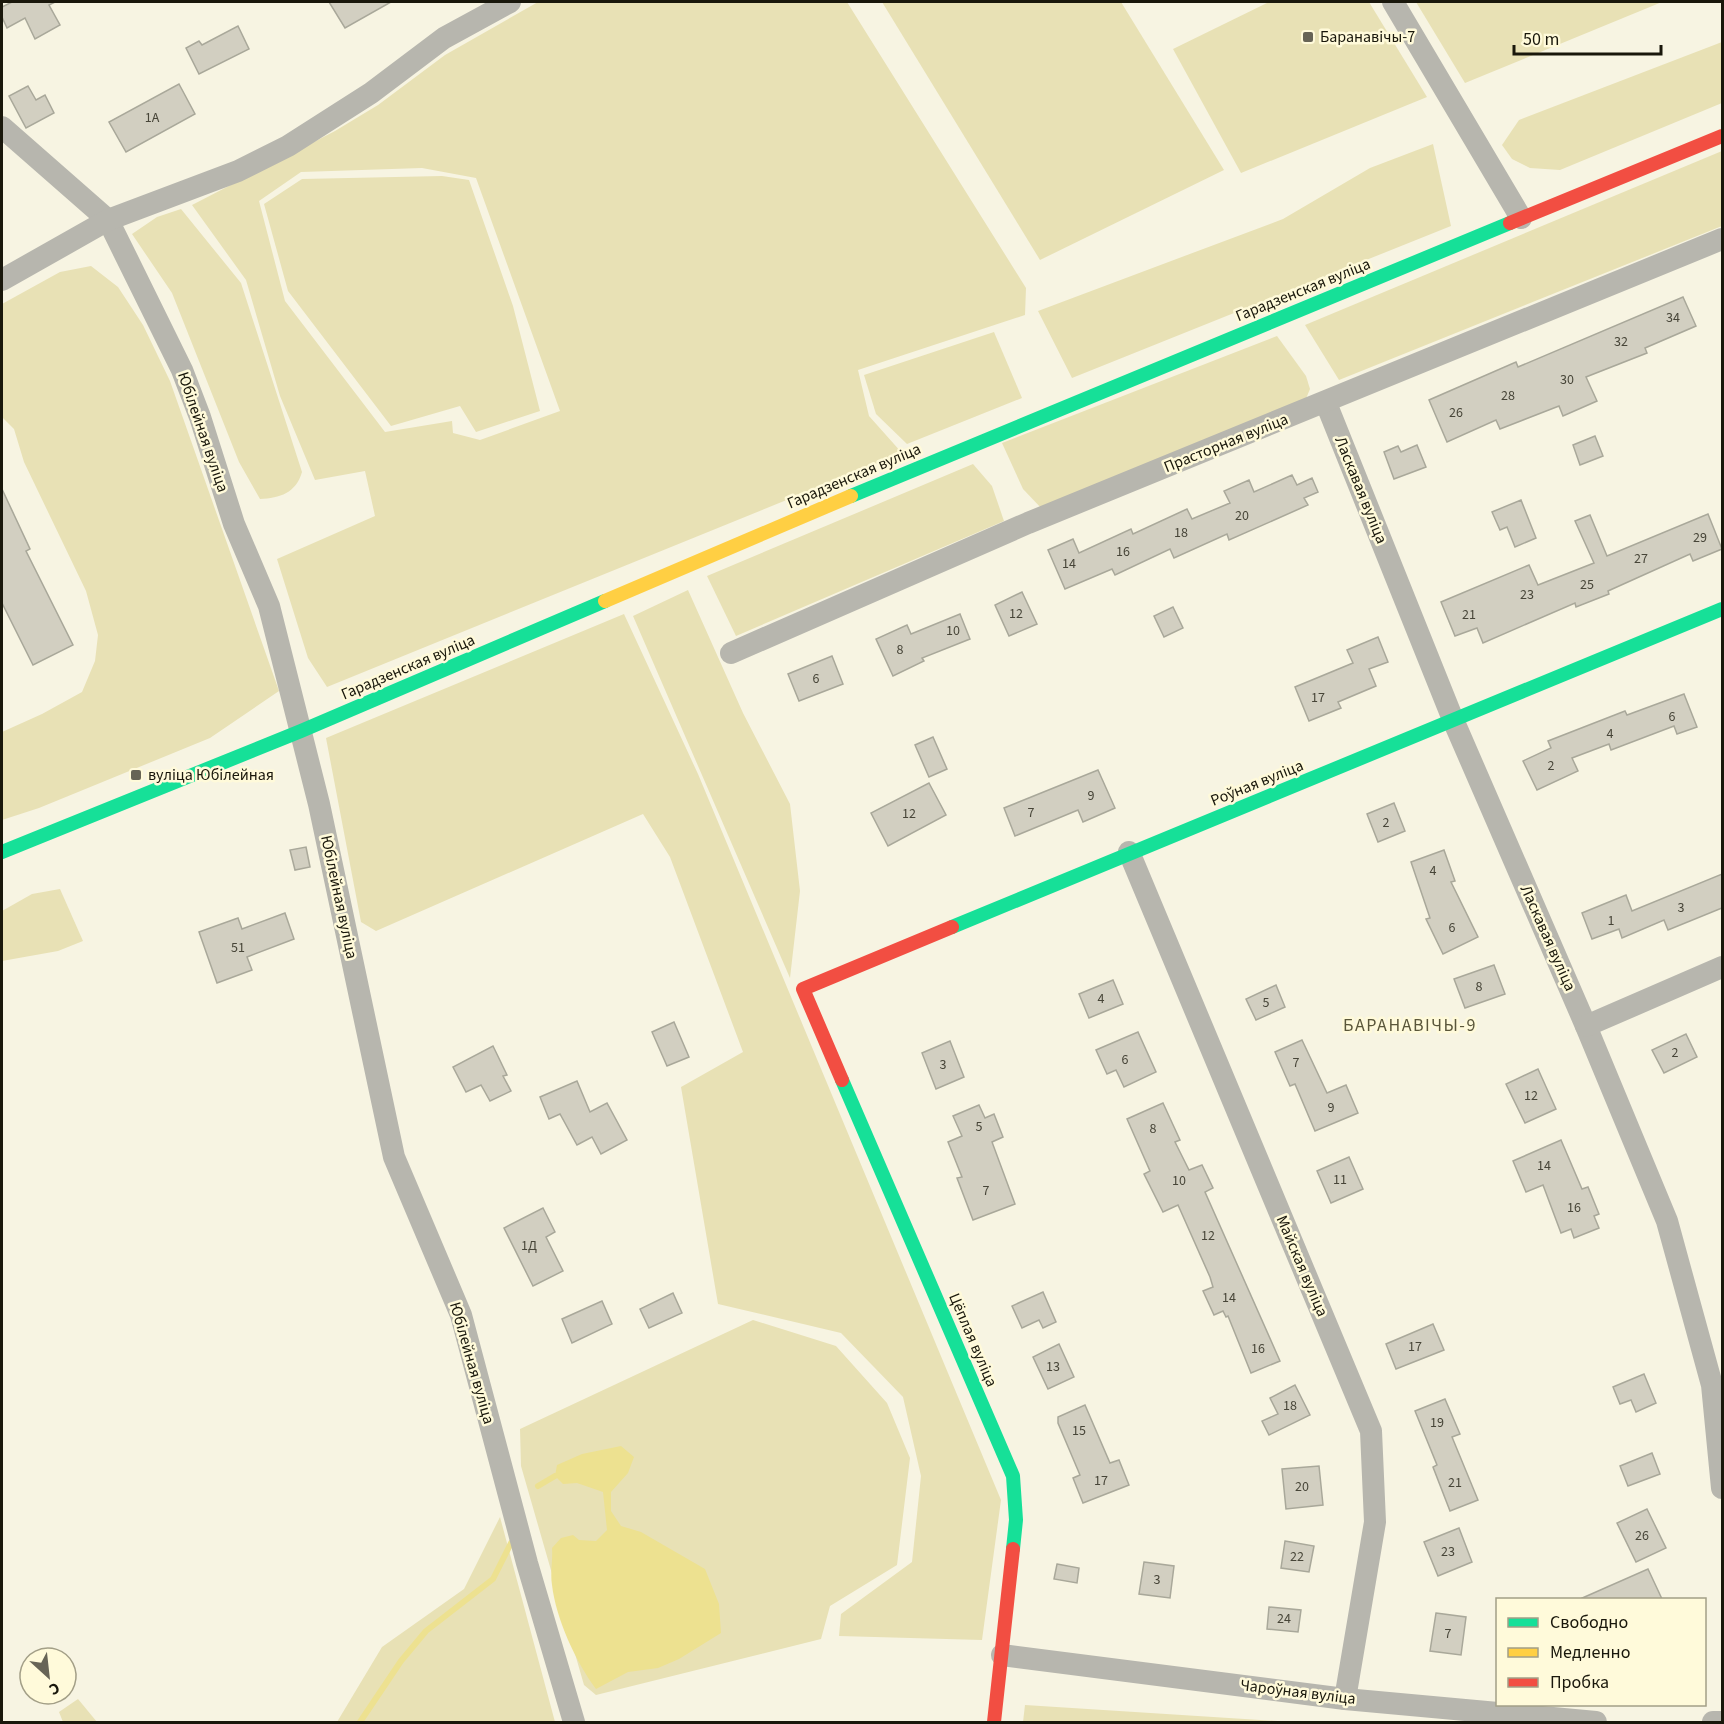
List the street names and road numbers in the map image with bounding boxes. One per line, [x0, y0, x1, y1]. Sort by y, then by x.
street label: Гарадзенская вуліца [1232, 253, 1374, 327]
street label: Юбілейная вуліца [172, 369, 234, 495]
street label: Прасторная вуліца [1161, 408, 1291, 478]
street label: Ласкавая вуліца [1329, 433, 1393, 547]
street label: Гарадзенская вуліца [784, 438, 924, 514]
street label: Гарадзенская вуліца [338, 629, 478, 705]
street label: Роўная вуліца [1207, 754, 1307, 812]
street label: Юбілейная вуліца [315, 833, 363, 961]
street label: Ласкавая вуліца [1515, 882, 1581, 994]
street label: Майская вуліца [1271, 1212, 1333, 1320]
street label: Цёплая вуліца [943, 1290, 1003, 1390]
street label: Юбілейная вуліца [444, 1299, 500, 1427]
street label: Чароўная вуліца [1239, 1674, 1357, 1710]

